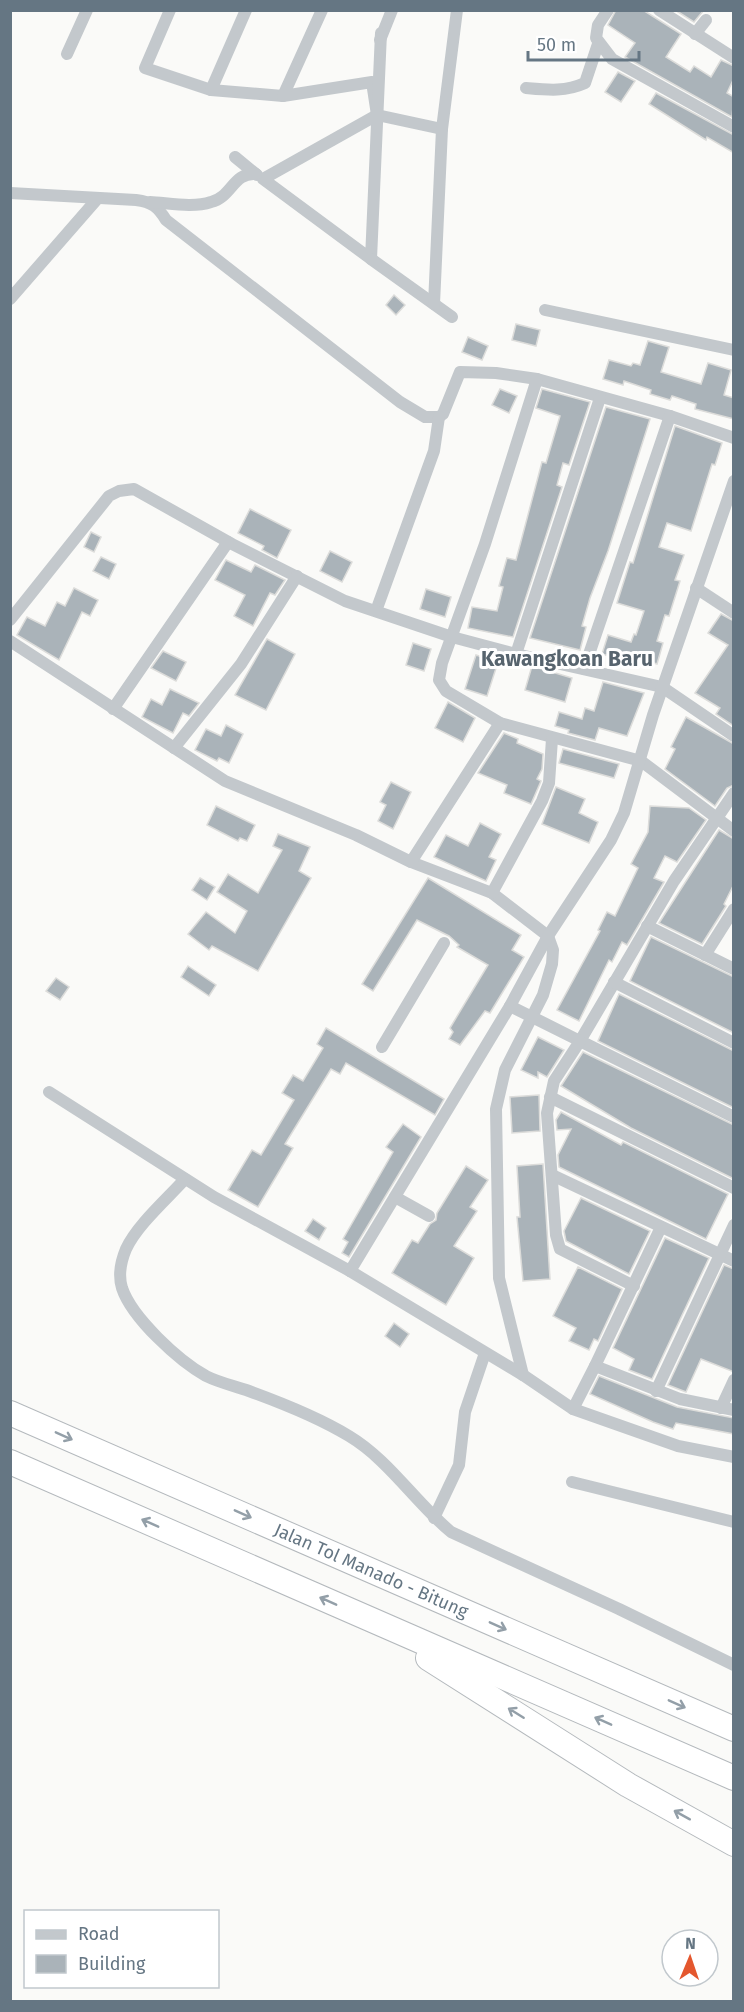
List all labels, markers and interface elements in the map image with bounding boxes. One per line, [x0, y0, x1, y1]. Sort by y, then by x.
scale bar [528, 24, 639, 62]
text: 50 m [537, 34, 576, 56]
district label: Kawangkoan Baru [481, 646, 653, 672]
one-way arrow [54, 1431, 73, 1442]
one-way arrow [233, 1509, 251, 1520]
one-way arrow [141, 1517, 159, 1528]
street label: Jalan Tol Manado - Bitung [271, 1519, 472, 1623]
one-way arrow [320, 1595, 338, 1606]
one-way arrow [489, 1621, 507, 1632]
one-way arrow [667, 1699, 685, 1711]
one-way arrow [508, 1707, 525, 1719]
one-way arrow [594, 1715, 612, 1726]
one-way arrow [674, 1809, 692, 1820]
legend [24, 1910, 219, 1988]
text: Road [78, 1923, 120, 1945]
north arrow [660, 1928, 720, 1988]
text: N [685, 1934, 696, 1953]
text: Building [78, 1953, 146, 1975]

